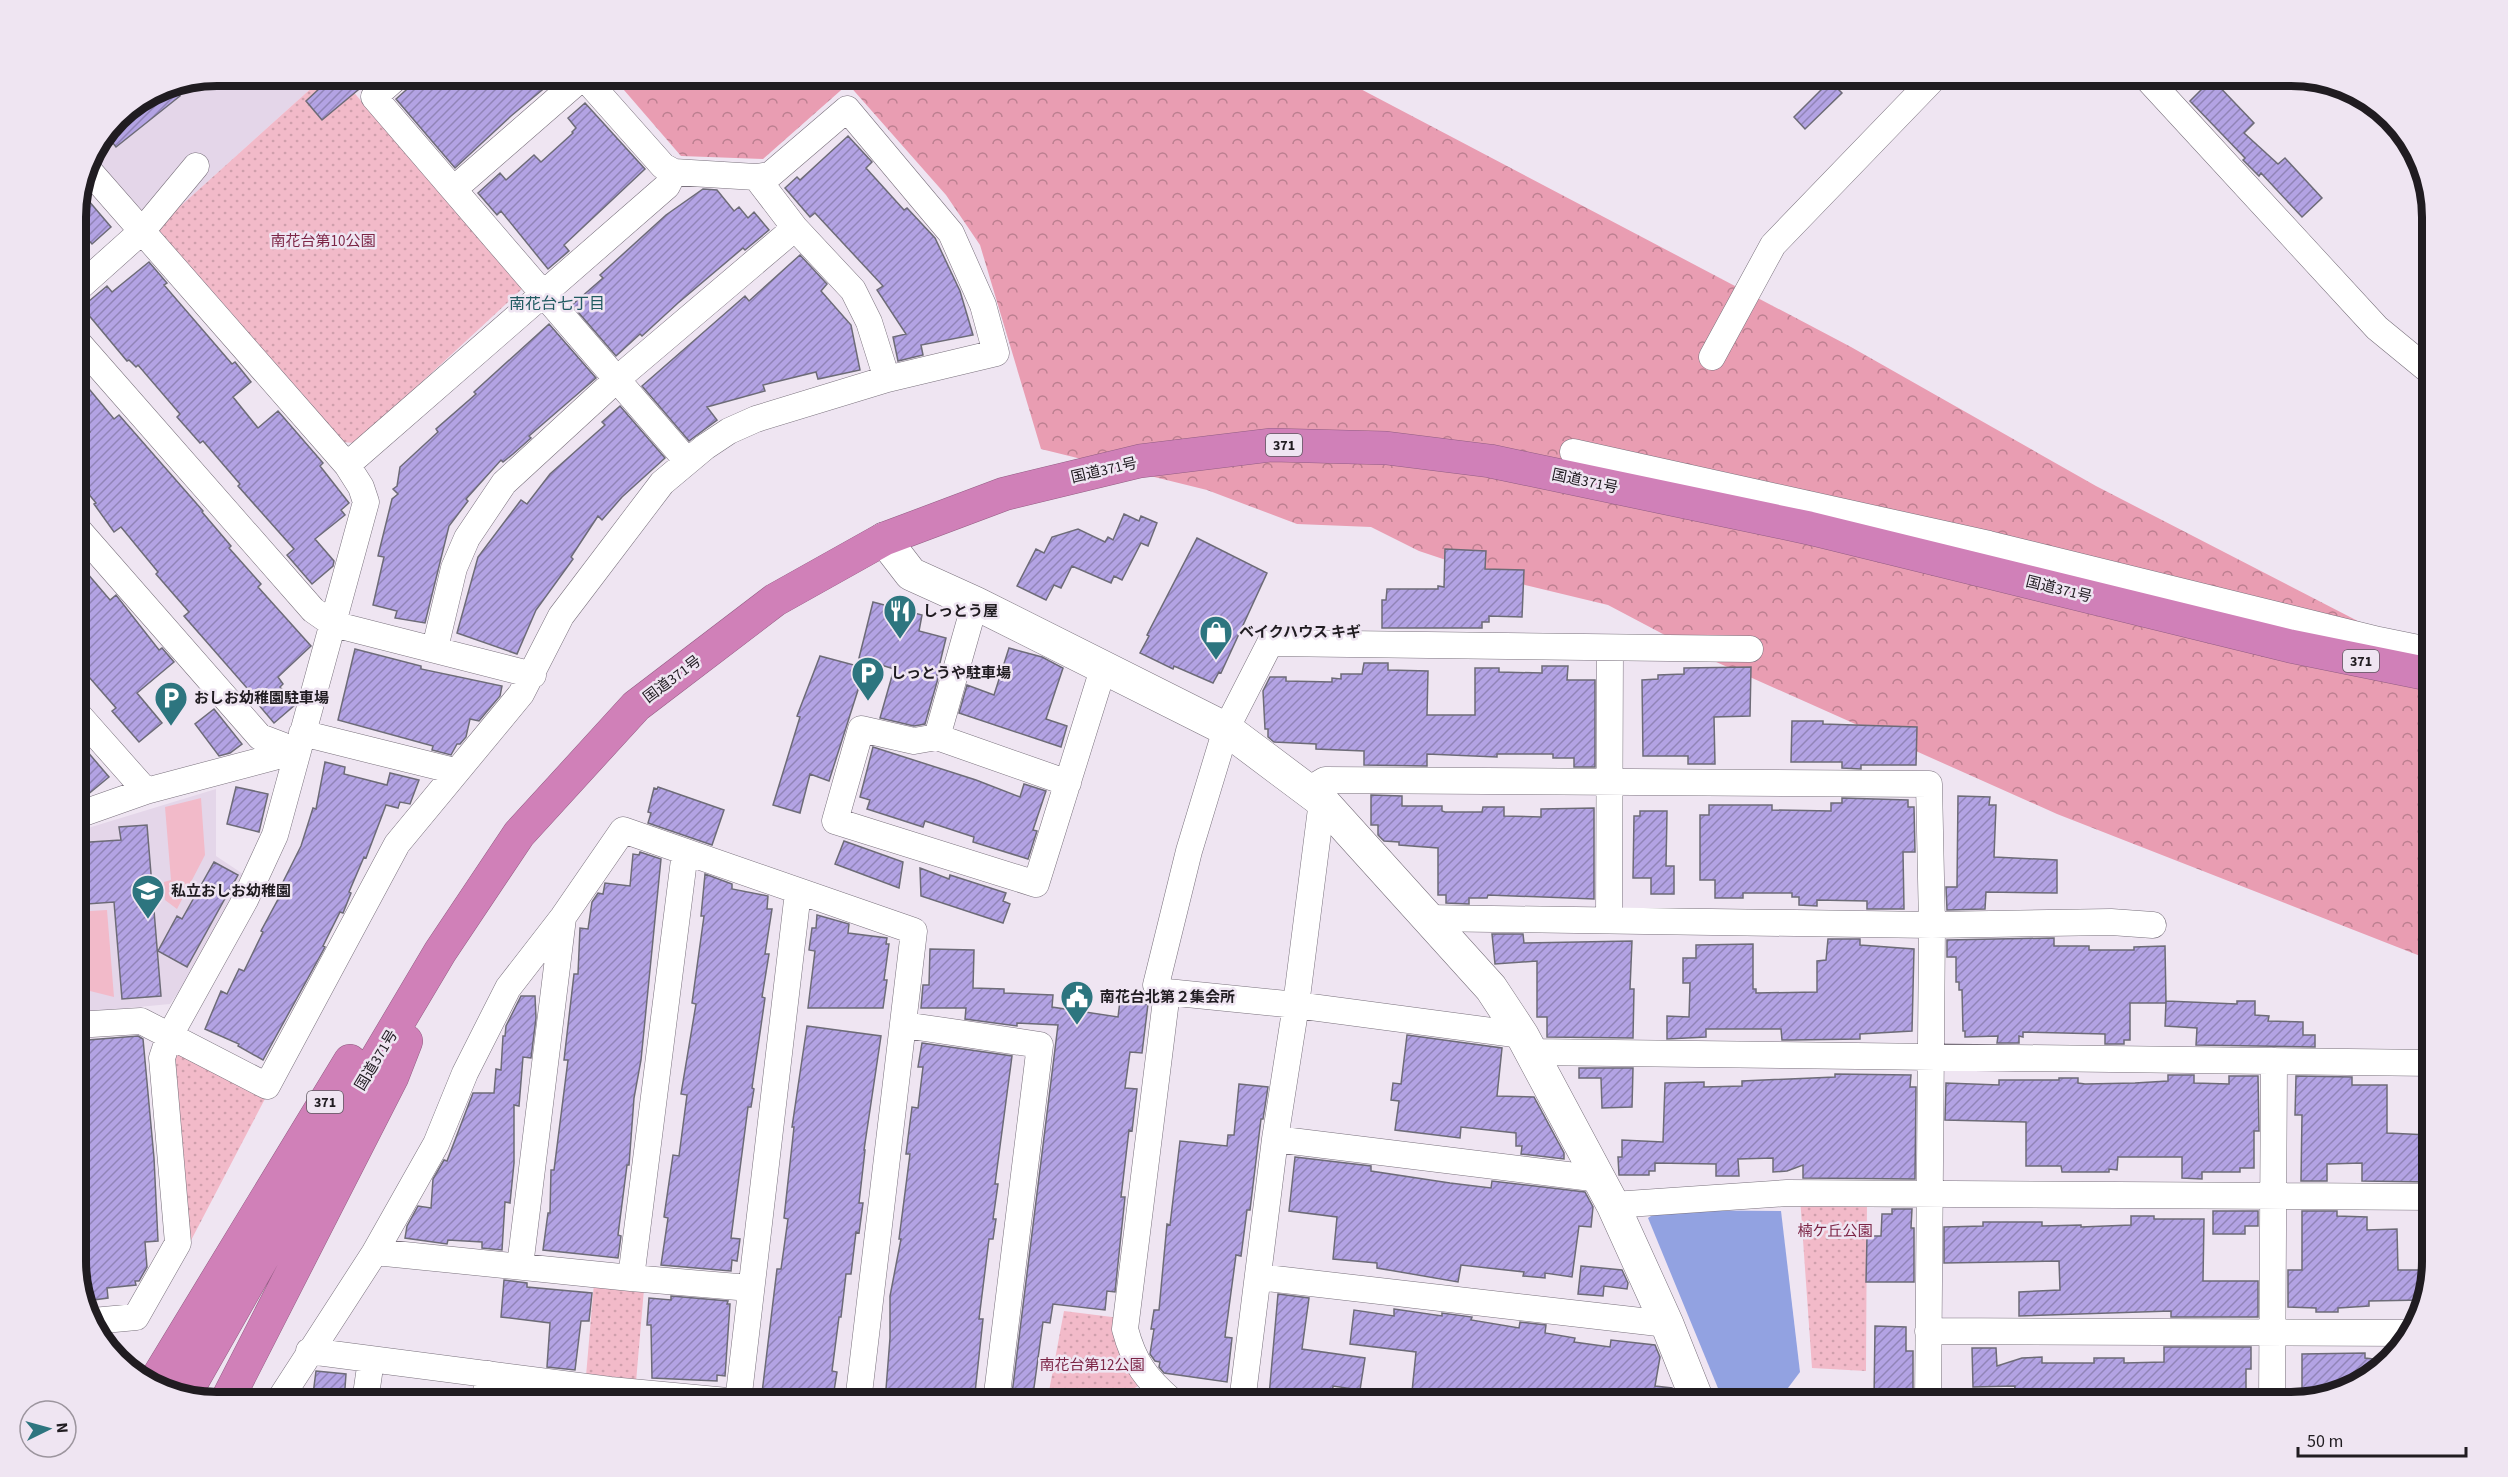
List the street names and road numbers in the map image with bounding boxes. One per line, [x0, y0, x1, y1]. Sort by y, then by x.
road number: 371 [1266, 434, 1302, 456]
street label: 国道371号 [1069, 453, 1139, 488]
street label: 国道371号 [1550, 464, 1620, 499]
street label: 国道371号 [2024, 571, 2094, 608]
road number: 371 [2343, 650, 2379, 672]
street label: 国道371号 [639, 651, 706, 708]
street label: 国道371号 [350, 1026, 403, 1095]
road number: 371 [307, 1091, 343, 1113]

